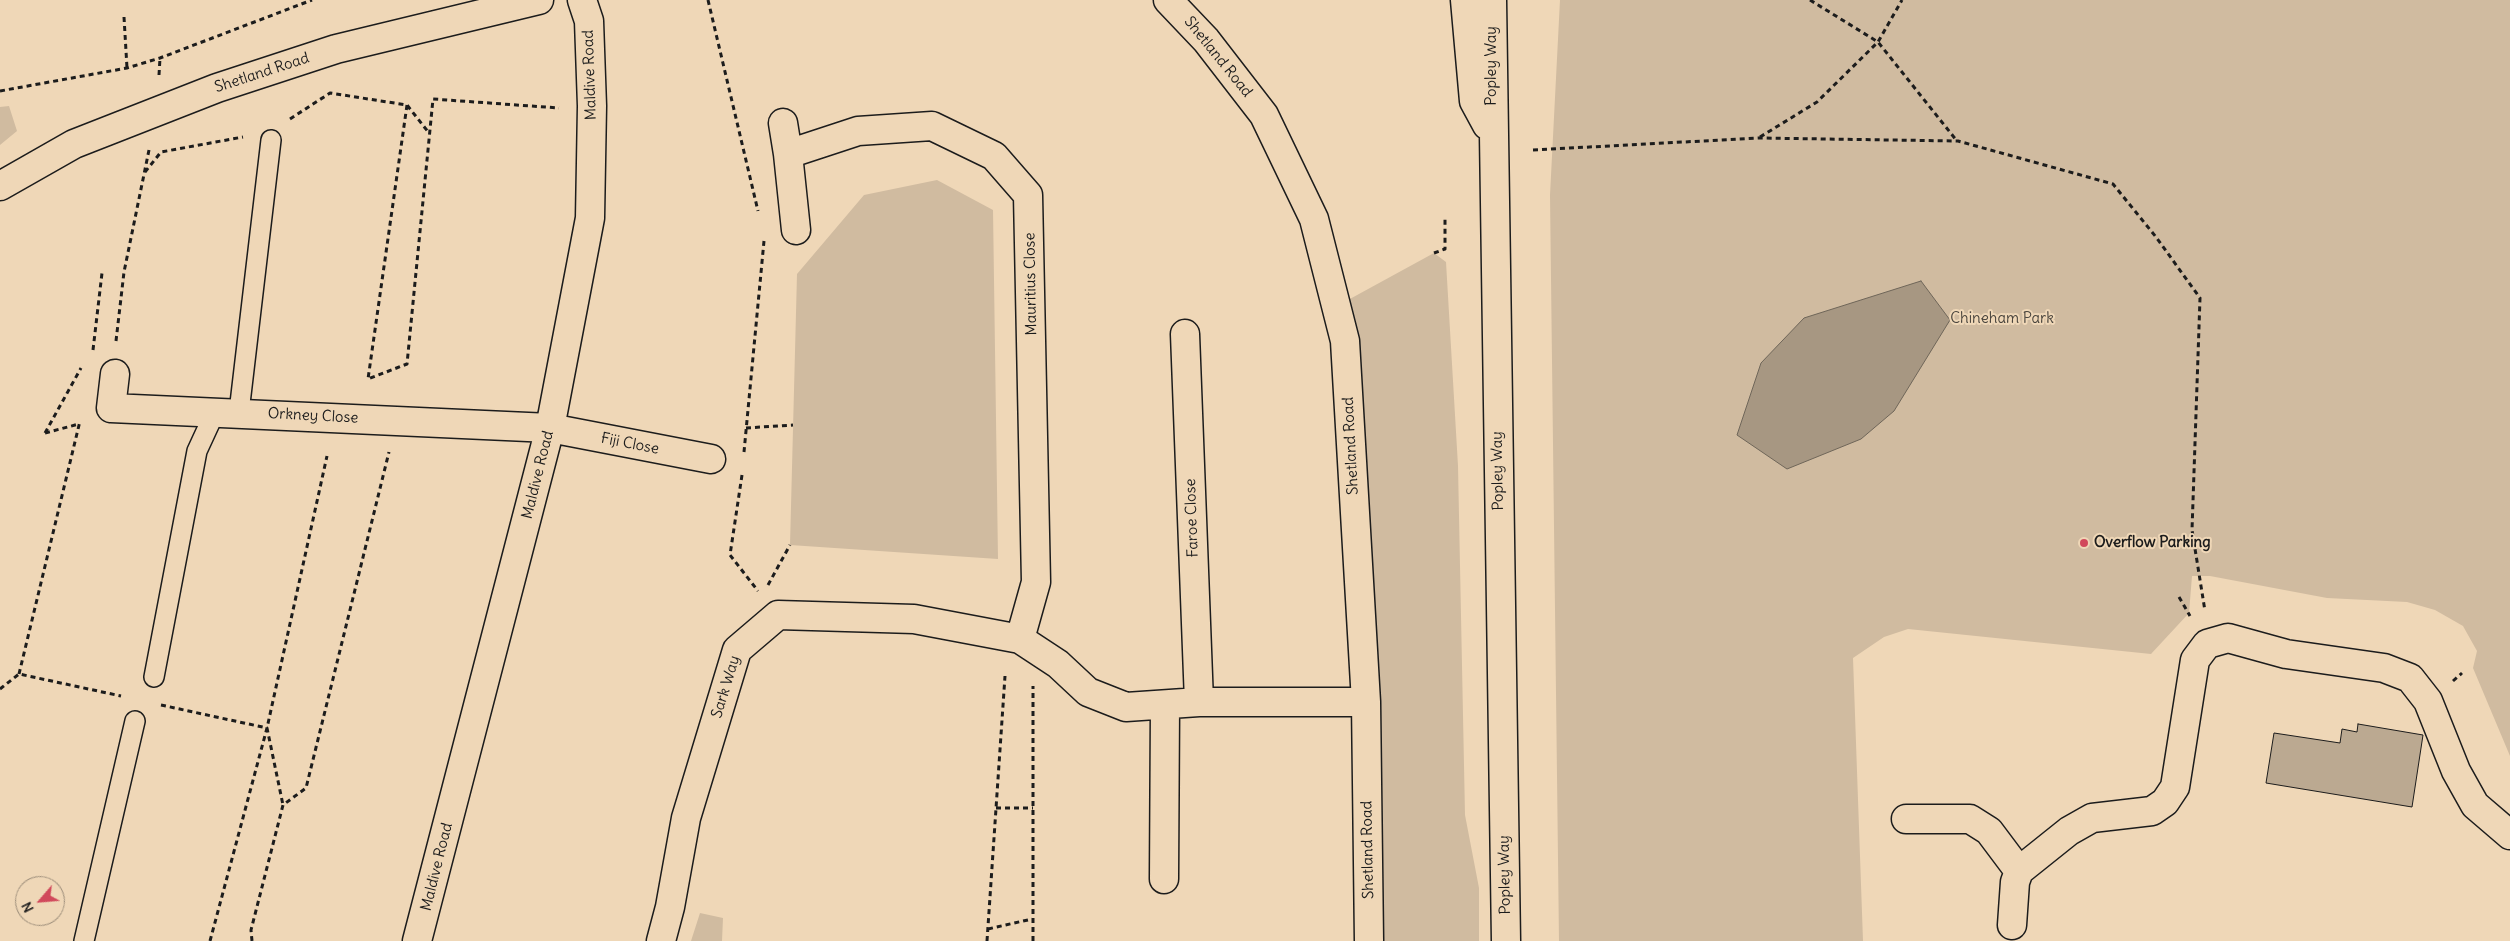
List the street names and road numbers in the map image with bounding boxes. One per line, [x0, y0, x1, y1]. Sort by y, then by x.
street label: Shetland Road [1180, 13, 1256, 101]
street label: Popley Way [1483, 26, 1501, 106]
street label: Maldive Road [579, 30, 601, 120]
street label: Shetland Road [212, 49, 312, 97]
street label: Mauritius Close [1021, 232, 1041, 336]
street label: Shetland Road [1339, 396, 1363, 496]
street label: Orkney Close [267, 405, 359, 427]
street label: Maldive Road [518, 429, 558, 521]
street label: Fiji Close [599, 430, 661, 458]
street label: Popley Way [1488, 431, 1508, 511]
street label: Faroe Close [1182, 478, 1202, 558]
street label: Sark Way [708, 654, 744, 720]
street label: Shetland Road [1358, 801, 1378, 899]
street label: Maldive Road [417, 821, 457, 913]
street label: Popley Way [1495, 835, 1515, 915]

